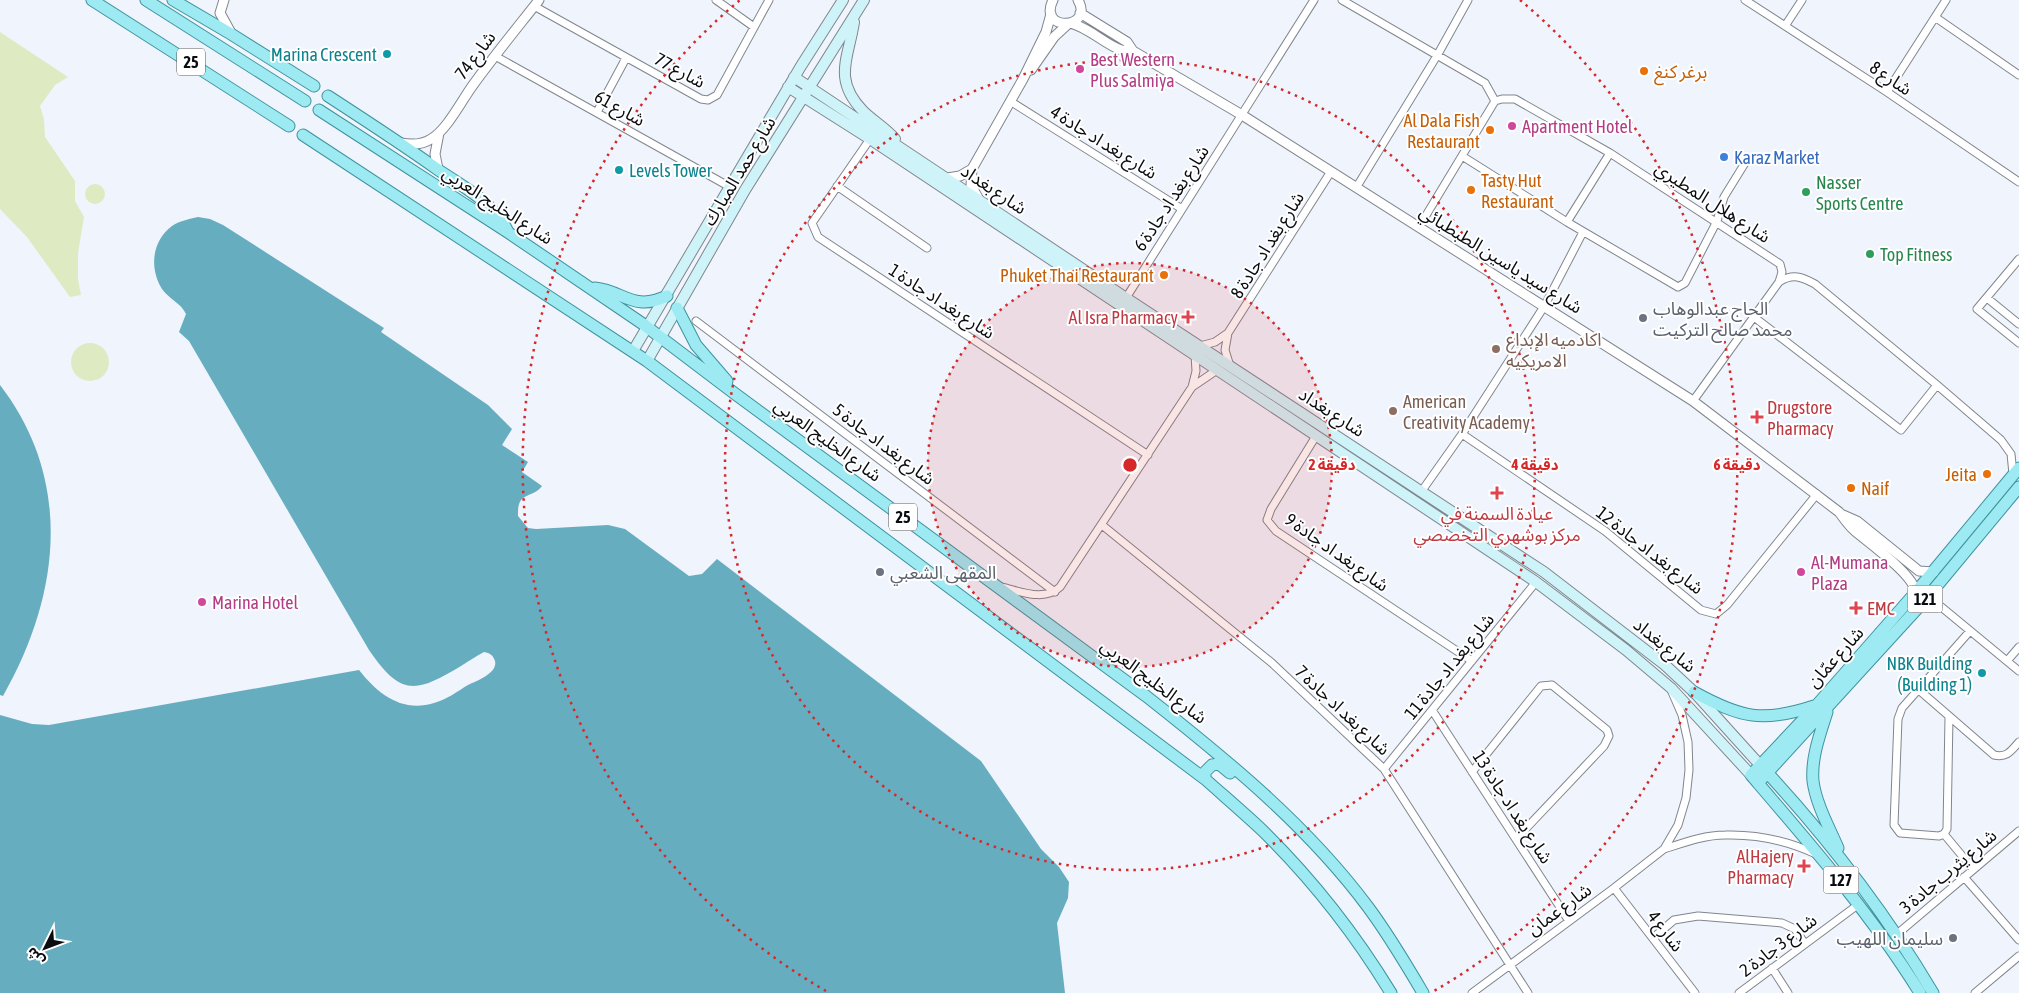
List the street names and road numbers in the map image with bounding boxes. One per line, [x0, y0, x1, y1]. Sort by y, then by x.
street label: شارع 74 [450, 27, 503, 85]
road number: 25 [177, 48, 205, 76]
street label: شارع 77 [649, 48, 709, 96]
street label: شارع 8 [1864, 56, 1916, 103]
street label: شارع 61 [589, 86, 649, 134]
street label: شارع بغد اد جادة 4 [1045, 101, 1161, 187]
street label: شارع حمد المبارك [698, 113, 783, 231]
street label: شارع بغد اد جادة 6 [1129, 141, 1216, 257]
street label: شارع هلال المطيري [1649, 157, 1775, 250]
street label: شارع بغداد [955, 160, 1031, 222]
street label: شارع الخليج العربي [437, 162, 557, 252]
street label: شارع بغد اد جادة 8 [1226, 188, 1312, 304]
street label: شارع سيد ياسين الطبطبائي [1414, 200, 1586, 321]
street label: شارع بغد اد جادة 1 [883, 259, 999, 346]
street label: شارع بغداد [1293, 383, 1369, 444]
street label: شارع الخليج العربي [768, 394, 886, 489]
street label: شارع بغد اد جادة 5 [827, 399, 939, 492]
street label: شارع بغد اد جادة 12 [1590, 502, 1708, 602]
road number: 25 [889, 504, 917, 530]
street label: شارع بغد اد جادة 9 [1279, 508, 1393, 599]
road number: 121 [1908, 586, 1942, 612]
street label: شارع بغد اد جادة 11 [1400, 609, 1501, 726]
street label: شارع بغداد [1627, 613, 1700, 680]
street label: شارع عمّان [1802, 622, 1871, 694]
street label: شارع الخليج العربي [1094, 634, 1211, 731]
street label: شارع بغد اد جادة 7 [1289, 661, 1395, 762]
street label: شارع بغد اد جادة 13 [1465, 747, 1557, 870]
street label: شارع يثرب جادة 3 [1895, 824, 2003, 921]
road number: 127 [1824, 866, 1858, 894]
street label: شارع عمان [1523, 879, 1598, 943]
street label: شارع 4 [1640, 906, 1688, 958]
street label: شارع 3 جادة 2 [1735, 909, 1823, 984]

